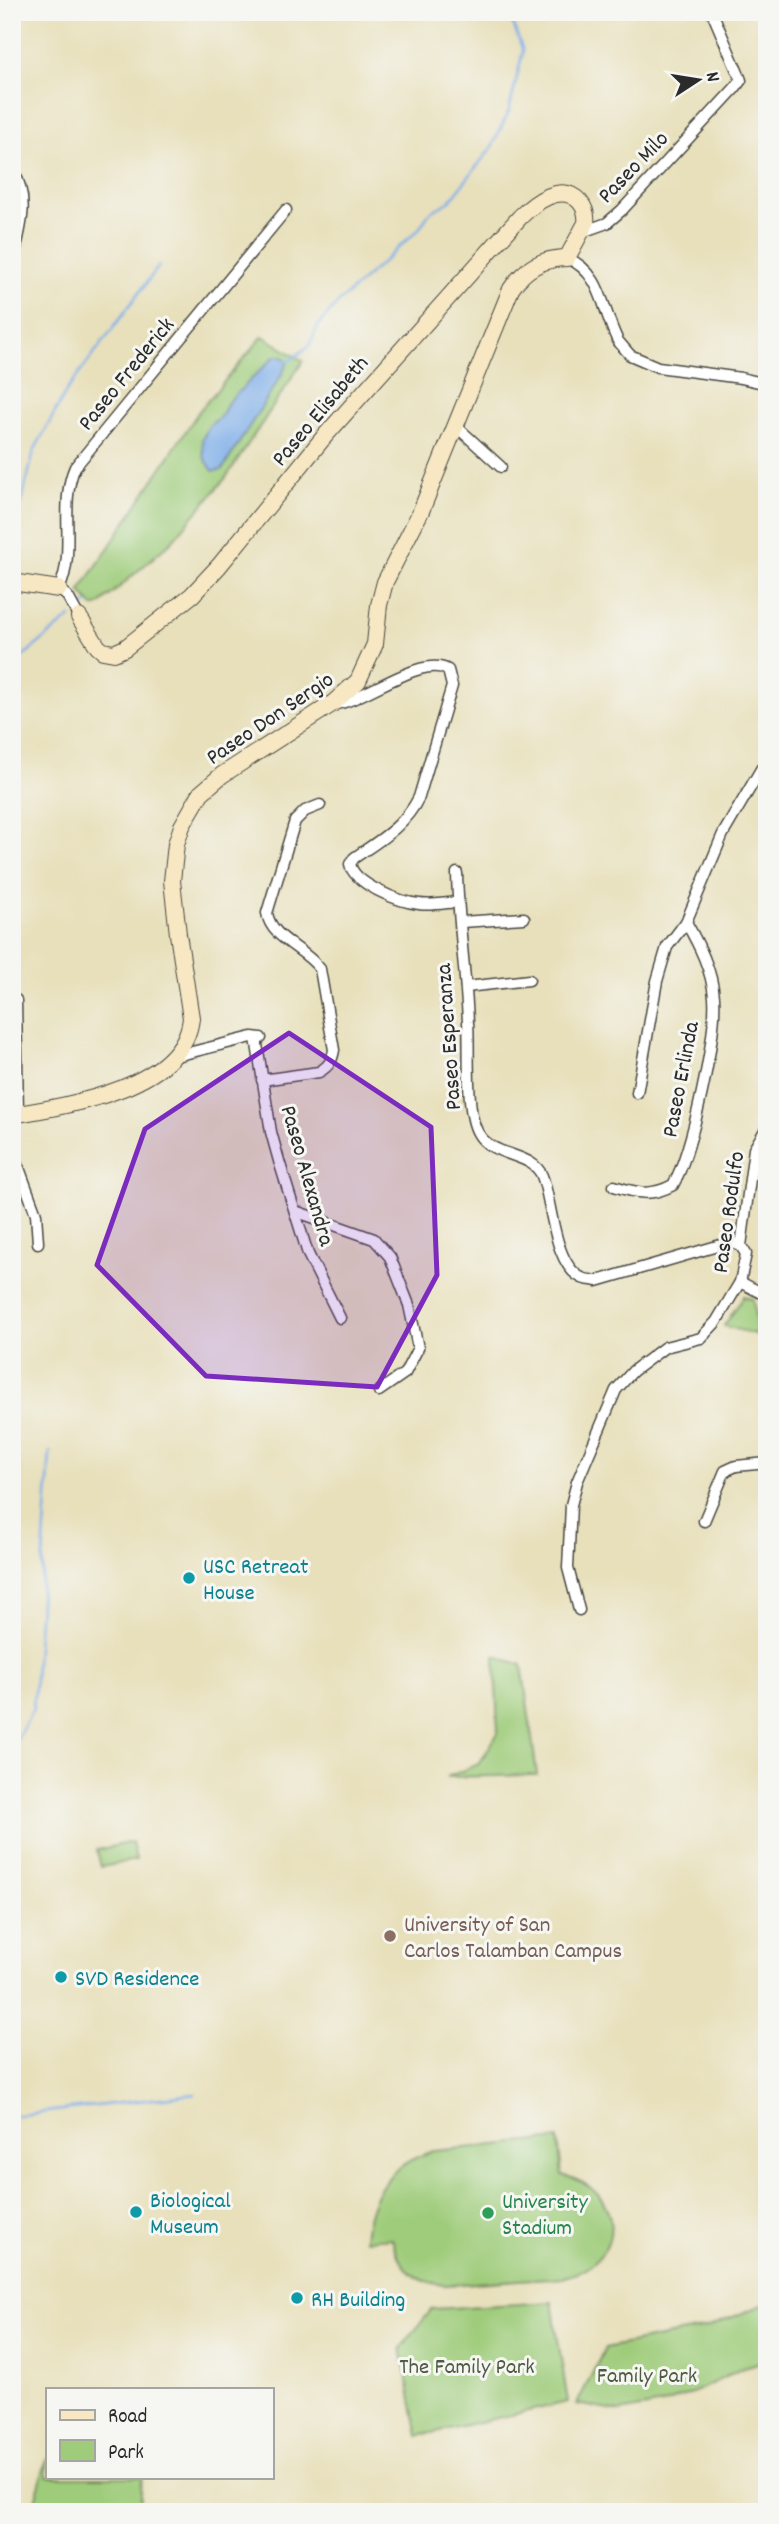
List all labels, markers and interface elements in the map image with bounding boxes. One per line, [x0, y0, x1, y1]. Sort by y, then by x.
north arrow [664, 46, 734, 116]
text: N [697, 70, 725, 85]
street label: Paseo Milo [591, 125, 678, 212]
street label: Paseo Frederick [72, 311, 184, 439]
street label: Paseo Elisabeth [265, 349, 378, 475]
street label: Paseo Don Sergio [200, 665, 341, 775]
street label: Paseo Esperanza [429, 961, 472, 1111]
street label: Paseo Erlinda [655, 1018, 710, 1140]
street label: Paseo Alexandra [270, 1102, 342, 1251]
street label: Paseo Rodulfo [706, 1150, 755, 1275]
place label: USC Retreat House [203, 1552, 309, 1611]
marker: USC Retreat House [181, 1570, 197, 1586]
place label: University of San Carlos Talamban Campus [404, 1910, 622, 1969]
marker: University of San Carlos Talamban Campus [382, 1928, 398, 1944]
place label: SVD Residence [75, 1964, 199, 1997]
marker: SVD Residence [53, 1969, 69, 1985]
place label: Biological Museum [150, 2186, 231, 2245]
place label: University Stadium [502, 2187, 589, 2246]
marker: Biological Museum [128, 2204, 144, 2220]
marker: University Stadium [480, 2205, 496, 2221]
place label: RH Building [311, 2285, 405, 2318]
marker: RH Building [289, 2290, 305, 2306]
park label: The Family Park [399, 2352, 535, 2385]
park label: Family Park [597, 2361, 697, 2394]
legend [46, 2388, 273, 2478]
text: Road [108, 2403, 147, 2433]
text: Park [108, 2439, 144, 2469]

